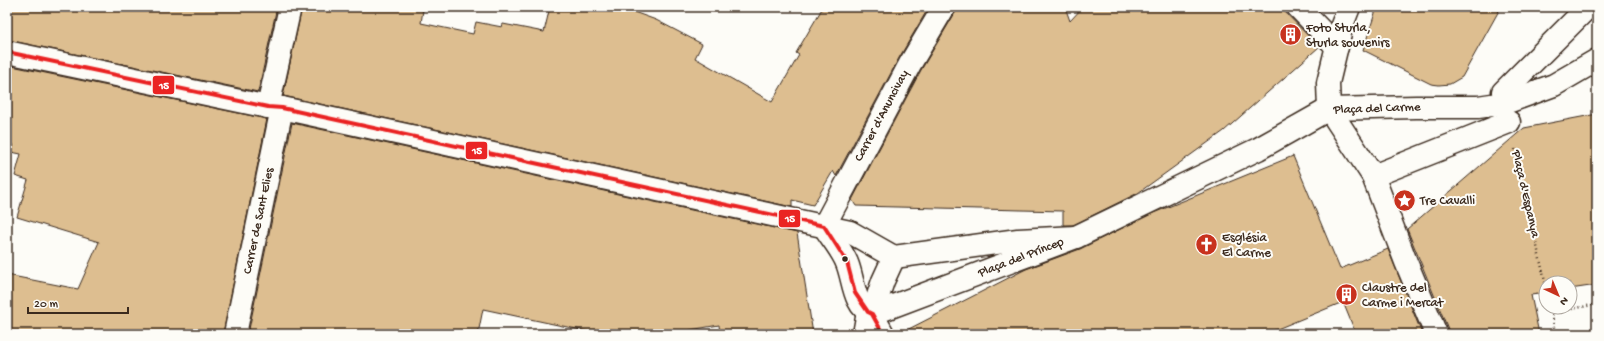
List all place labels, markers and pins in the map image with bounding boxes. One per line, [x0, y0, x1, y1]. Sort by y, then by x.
place label: Foto Sturla, Sturla souvenirs [1305, 21, 1391, 51]
building icon: Foto Sturla, Sturla souvenirs [1277, 22, 1303, 48]
place icon: Tre Cavalli [1391, 188, 1417, 214]
place label: Tre Cavalli [1419, 194, 1475, 209]
place label: Església El Carme [1222, 231, 1271, 261]
church icon: Església El Carme [1194, 232, 1220, 258]
unlabelled marker [840, 254, 850, 264]
place label: Claustre del Carme i Mercat [1362, 281, 1445, 311]
building icon: Claustre del Carme i Mercat [1334, 282, 1360, 308]

